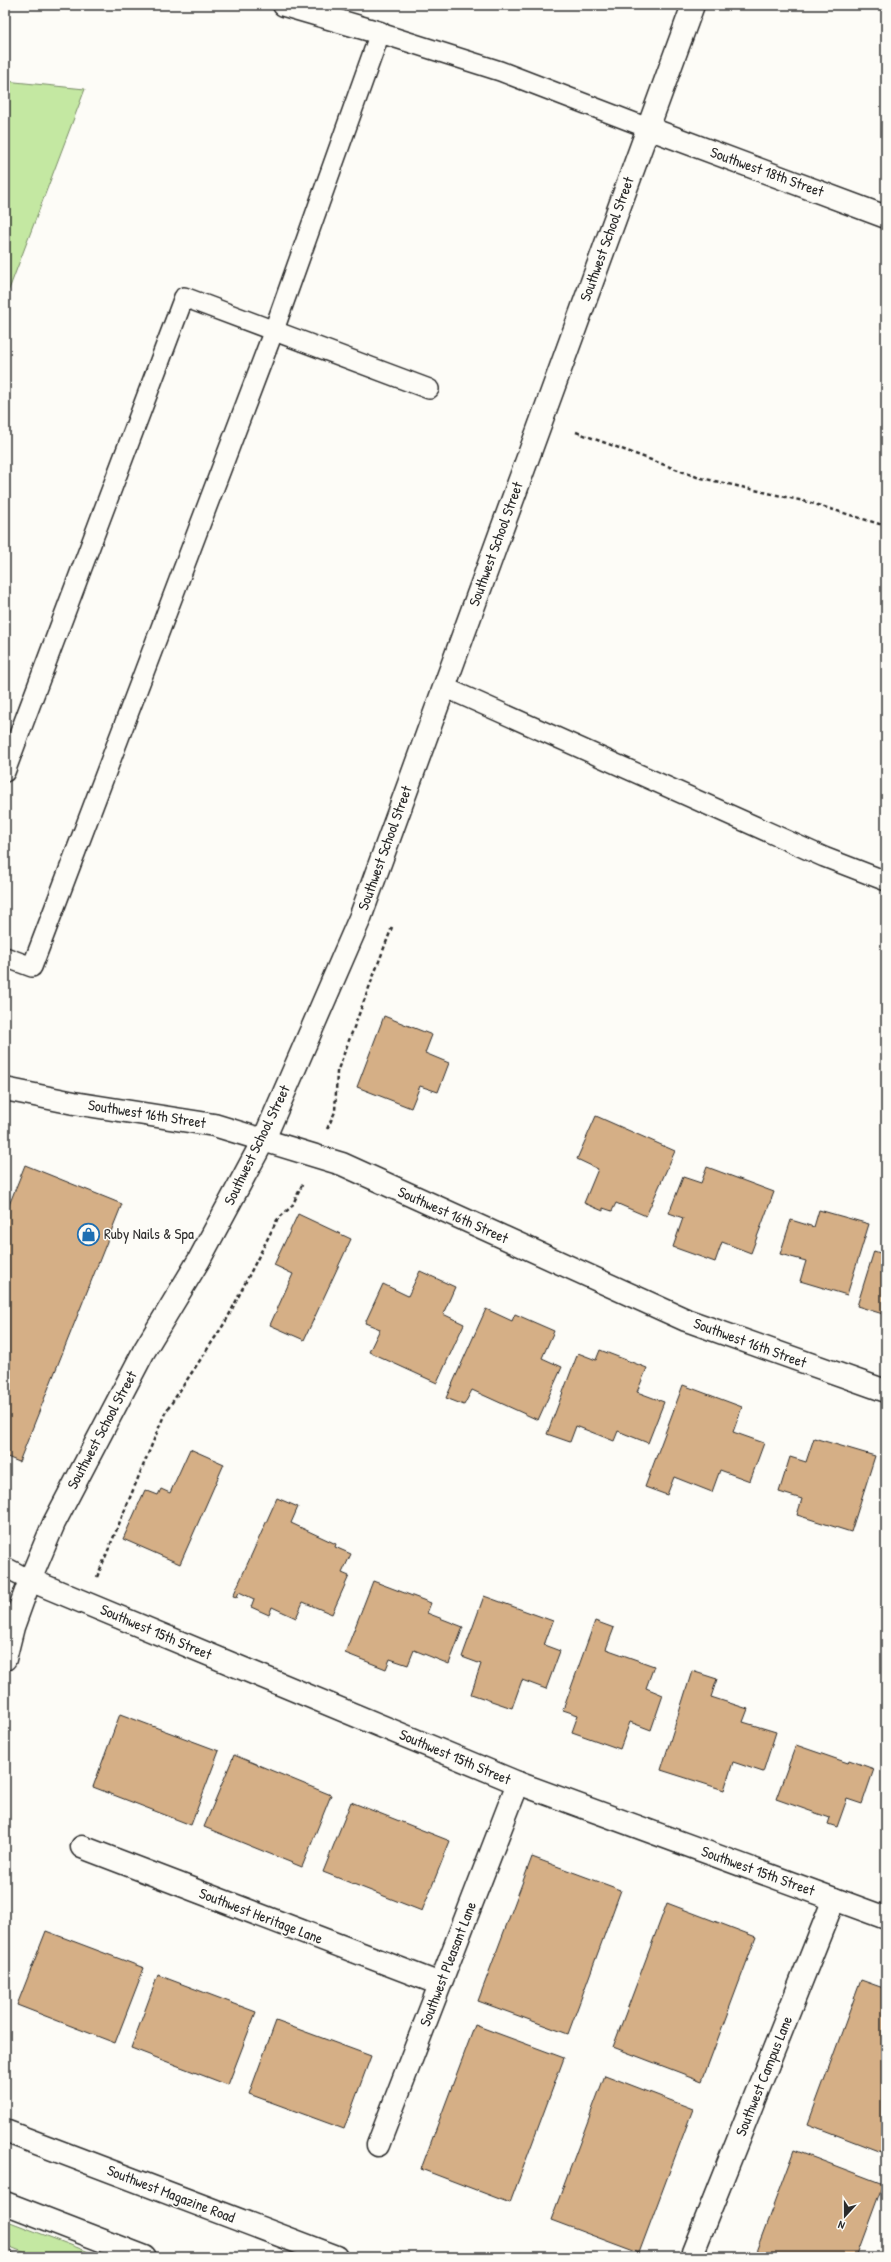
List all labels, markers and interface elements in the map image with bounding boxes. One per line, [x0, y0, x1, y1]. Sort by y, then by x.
street label: Southwest 18th Street [707, 141, 828, 202]
street label: Southwest School Street [574, 173, 639, 304]
street label: Southwest School Street [463, 478, 528, 609]
street label: Southwest School Street [352, 782, 417, 913]
street label: Southwest School Street [218, 1080, 295, 1208]
street label: Southwest 16th Street [87, 1094, 208, 1133]
street label: Southwest 16th Street [395, 1181, 513, 1249]
shop icon: Ruby Nails & Spa [75, 1221, 101, 1247]
place label: Ruby Nails & Spa [104, 1223, 194, 1244]
street label: Southwest 16th Street [691, 1312, 810, 1373]
street label: Southwest School Street [62, 1366, 142, 1493]
street label: Southwest 15th Street [97, 1599, 216, 1665]
street label: Southwest 15th Street [396, 1724, 515, 1790]
street label: Southwest 15th Street [699, 1840, 819, 1901]
street label: Southwest Heritage Lane [196, 1882, 326, 1949]
street label: Southwest Pleasant Lane [414, 1898, 481, 2029]
street label: Southwest Campus Lane [730, 2013, 797, 2139]
street label: Southwest Magazine Road [104, 2159, 238, 2228]
north arrow [825, 2196, 865, 2236]
text: N [836, 2218, 847, 2233]

